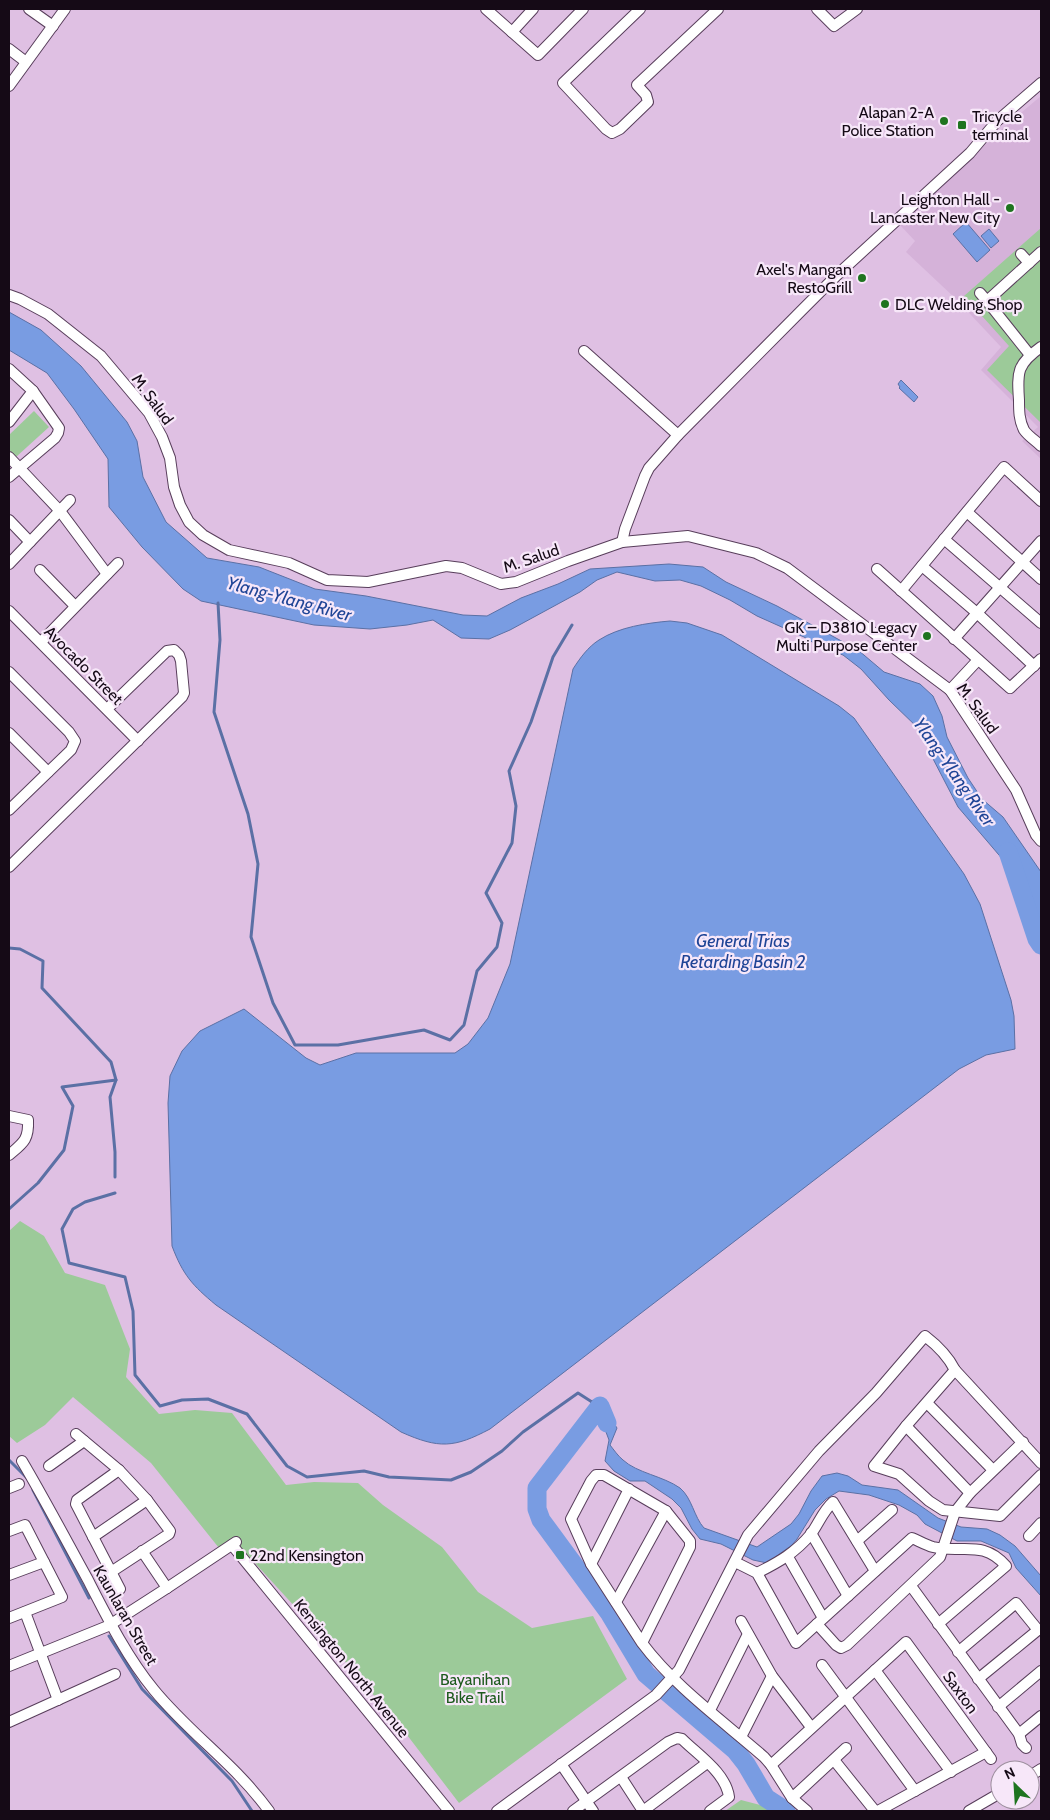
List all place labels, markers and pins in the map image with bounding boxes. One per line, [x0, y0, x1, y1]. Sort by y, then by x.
place label: Alapan 2-A Police Station [842, 103, 934, 140]
place label: Tricycle terminal [972, 107, 1029, 144]
marker: Alapan 2-A Police Station [938, 115, 950, 127]
marker: Tricycle terminal [956, 119, 968, 131]
place label: Leighton Hall - Lancaster New City [870, 190, 1000, 227]
marker: Leighton Hall - Lancaster New City [1004, 202, 1016, 214]
place label: Axel's Mangan RestoGrill [756, 260, 852, 297]
marker: Axel's Mangan RestoGrill [856, 272, 868, 284]
place label: DLC Welding Shop [895, 295, 1023, 314]
marker: DLC Welding Shop [879, 298, 891, 310]
place label: GK – D3810 Legacy Multi Purpose Center [776, 618, 918, 655]
marker: GK – D3810 Legacy Multi Purpose Center [921, 630, 933, 642]
place label: 22nd Kensington [250, 1546, 364, 1565]
marker: 22nd Kensington [234, 1549, 246, 1561]

